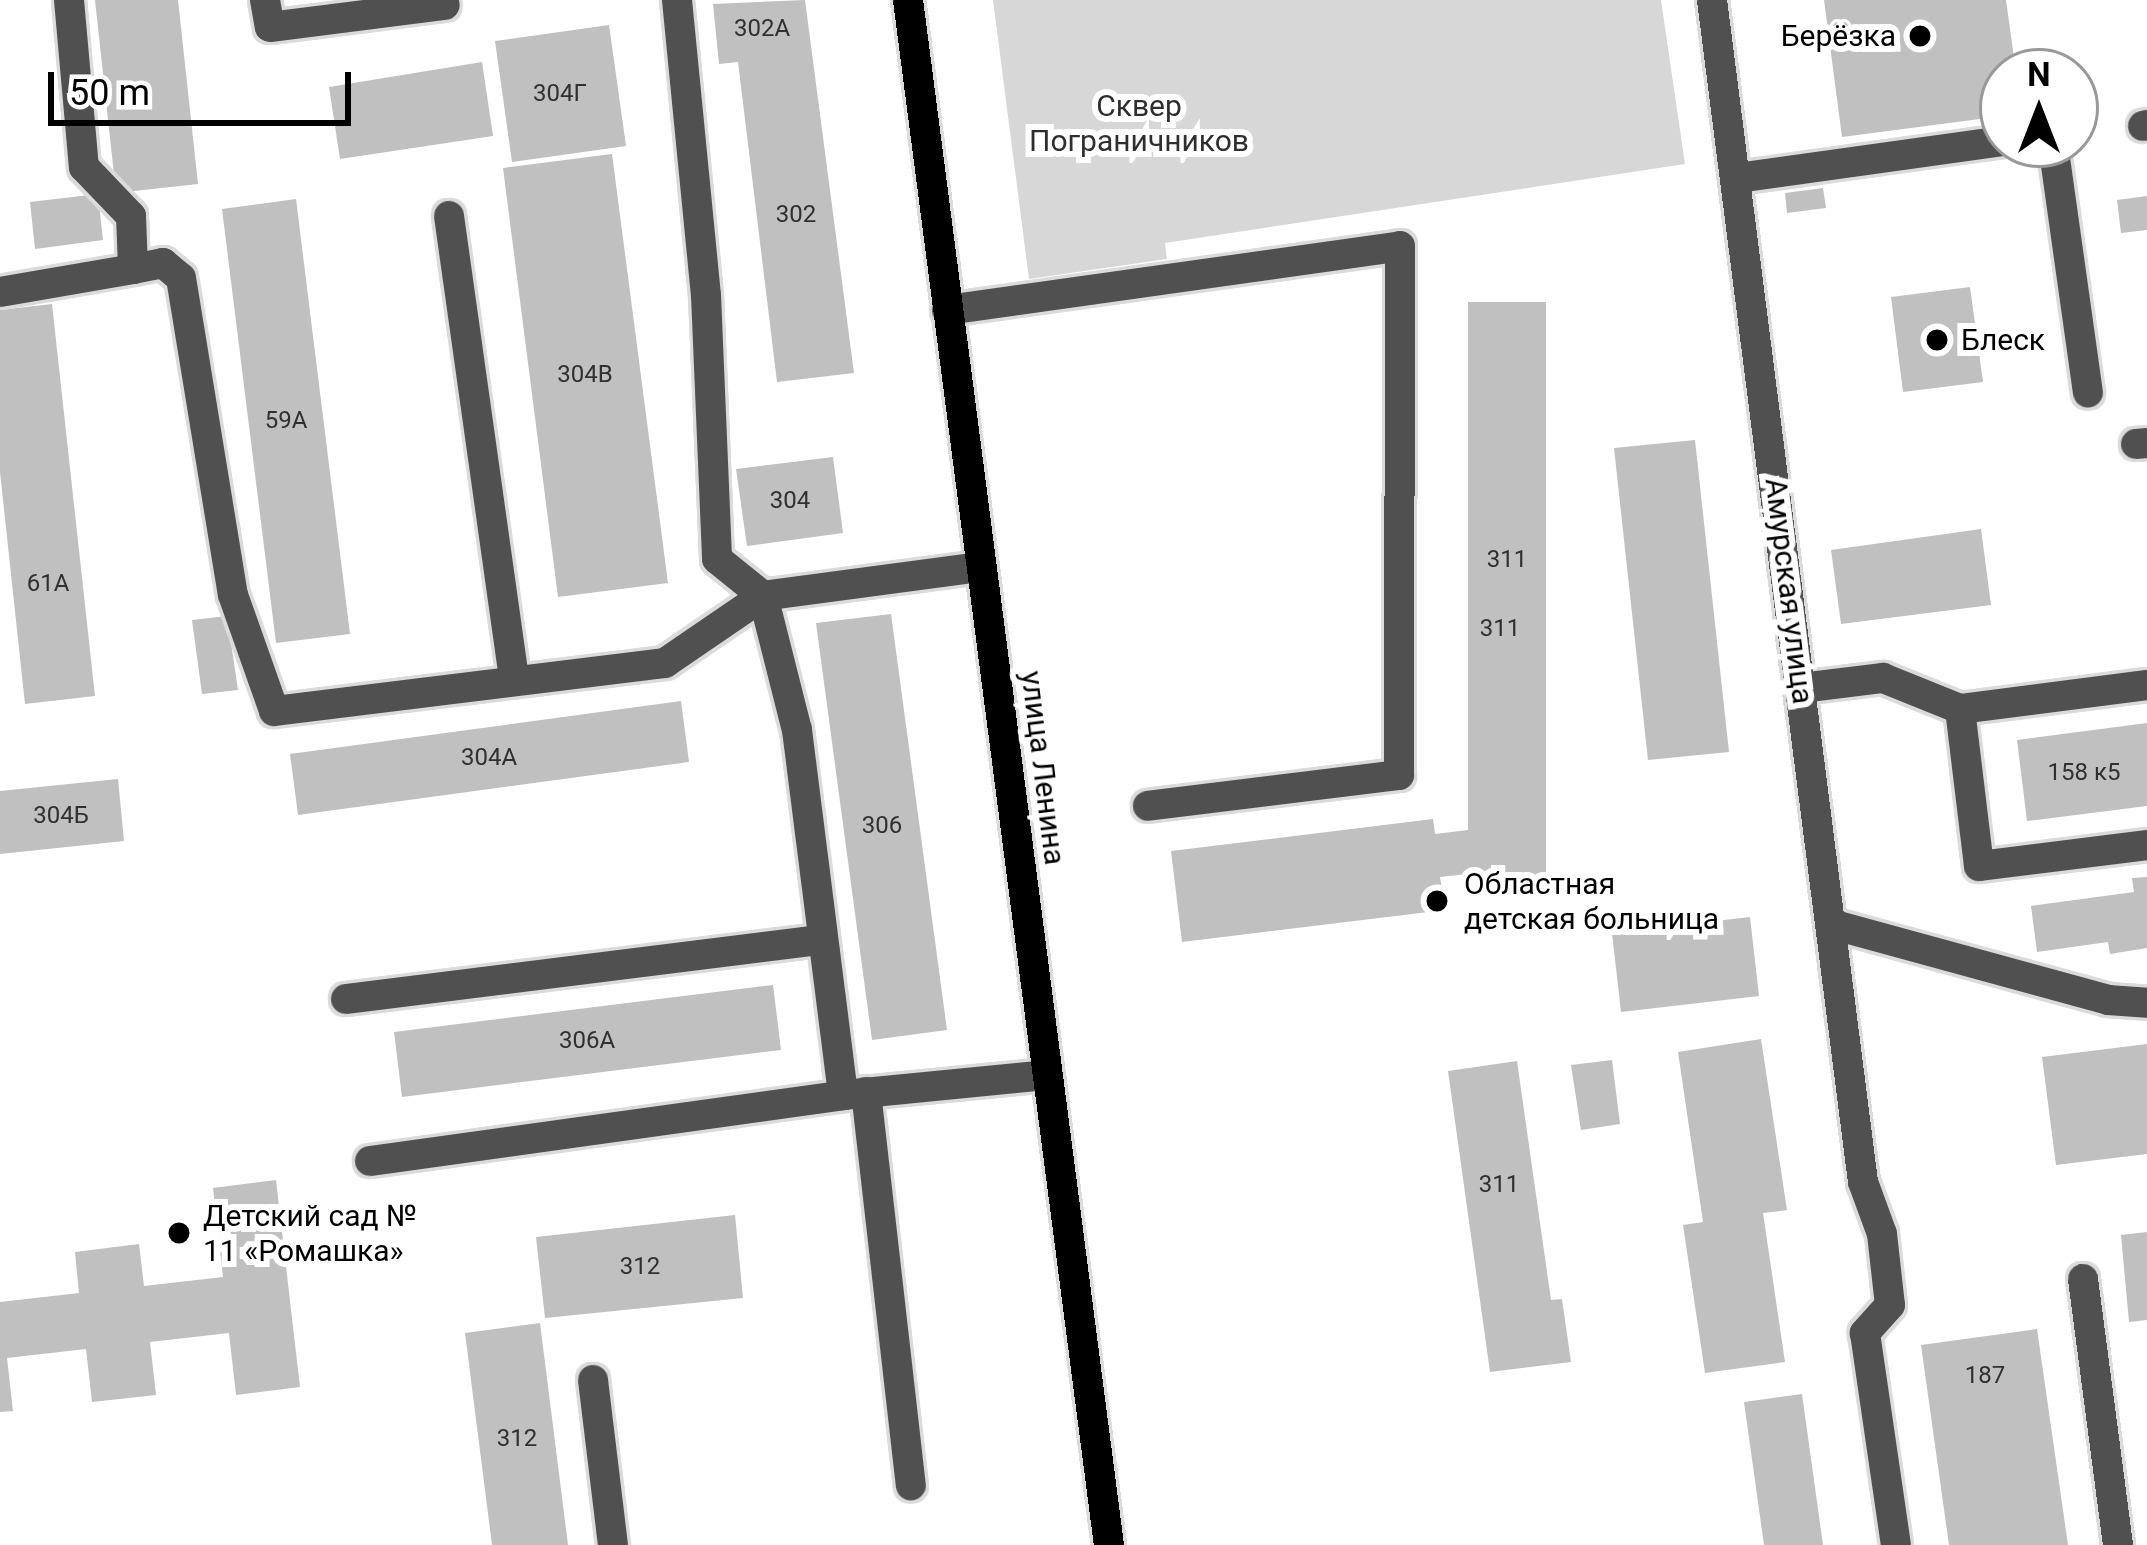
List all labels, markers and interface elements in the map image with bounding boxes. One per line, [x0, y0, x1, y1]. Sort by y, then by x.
house number: 302А [734, 15, 790, 43]
place label: Берёзка [1781, 18, 1896, 54]
marker: Берёзка [1907, 23, 1933, 49]
scale bar [54, 48, 357, 122]
north arrow [1979, 48, 2099, 168]
text: N [2027, 55, 2051, 94]
text: 50 m [69, 72, 150, 114]
house number: 304Г [533, 80, 587, 108]
park label: Сквер Пограничников [1029, 88, 1249, 158]
house number: 302 [776, 201, 816, 229]
place label: Блеск [1961, 322, 2045, 358]
marker: Блеск [1924, 327, 1950, 353]
house number: 304В [557, 361, 613, 389]
house number: 59А [265, 407, 307, 435]
street label: Амурская улица [1757, 476, 1821, 706]
house number: 304 [770, 487, 810, 515]
house number: 311 [1487, 546, 1527, 574]
house number: 61А [27, 570, 69, 598]
house number: 311 [1480, 615, 1520, 643]
street label: улица Ленина [1013, 669, 1073, 867]
house number: 304А [461, 744, 517, 772]
house number: 158 к5 [2048, 759, 2120, 787]
house number: 304Б [33, 802, 89, 830]
house number: 306 [862, 812, 902, 840]
place label: Областная детская больница [1464, 866, 1719, 936]
marker: Областная детская больница [1421, 885, 1453, 917]
house number: 306А [559, 1027, 615, 1055]
house number: 311 [1479, 1171, 1519, 1199]
place label: Детский сад № 11 «Ромашка» [203, 1198, 417, 1268]
marker: Детский сад № 11 «Ромашка» [166, 1220, 192, 1246]
house number: 312 [620, 1253, 660, 1281]
house number: 187 [1965, 1362, 2005, 1390]
house number: 312 [497, 1425, 537, 1453]

